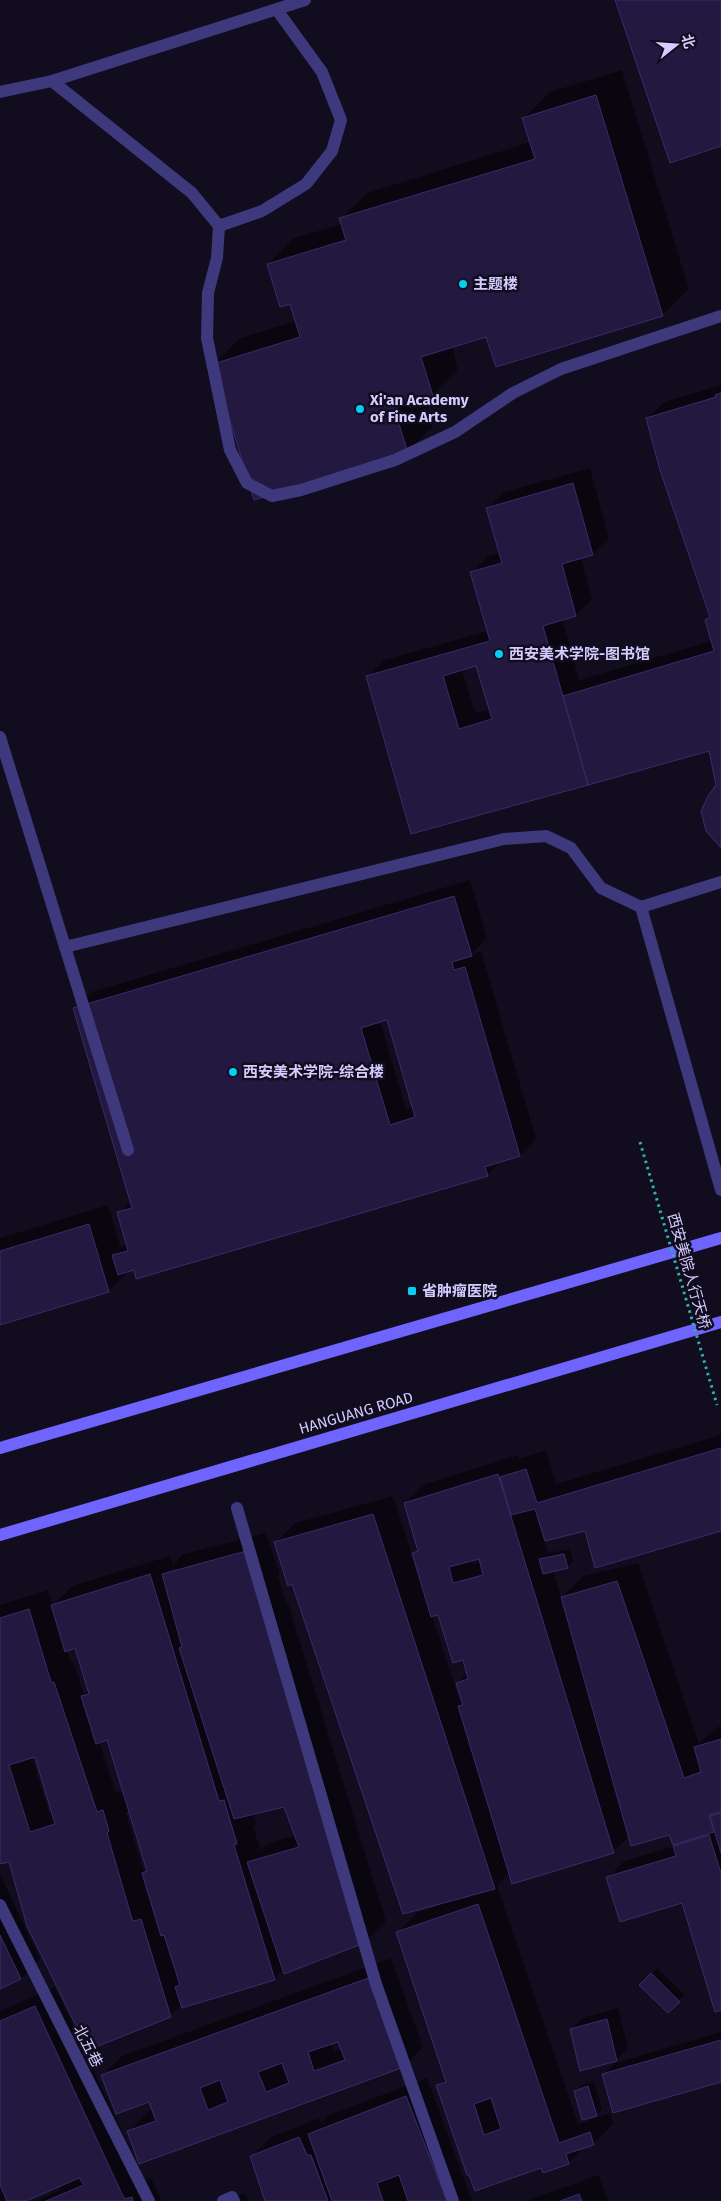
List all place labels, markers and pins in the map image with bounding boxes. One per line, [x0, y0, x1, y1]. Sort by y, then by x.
place label: 主题楼 [473, 275, 518, 293]
marker: 主题楼 [457, 278, 469, 290]
place label: Xi'an Academy of Fine Arts [369, 391, 469, 426]
marker: Xi'an Academy of Fine Arts [354, 403, 366, 415]
place label: 西安美术学院-图书馆 [509, 645, 650, 663]
marker: 西安美术学院-图书馆 [493, 648, 505, 660]
place label: 西安美术学院-综合楼 [243, 1063, 384, 1081]
marker: 西安美术学院-综合楼 [227, 1066, 239, 1078]
place label: 省肿瘤医院 [422, 1282, 497, 1300]
marker: 省肿瘤医院 [406, 1285, 418, 1297]

